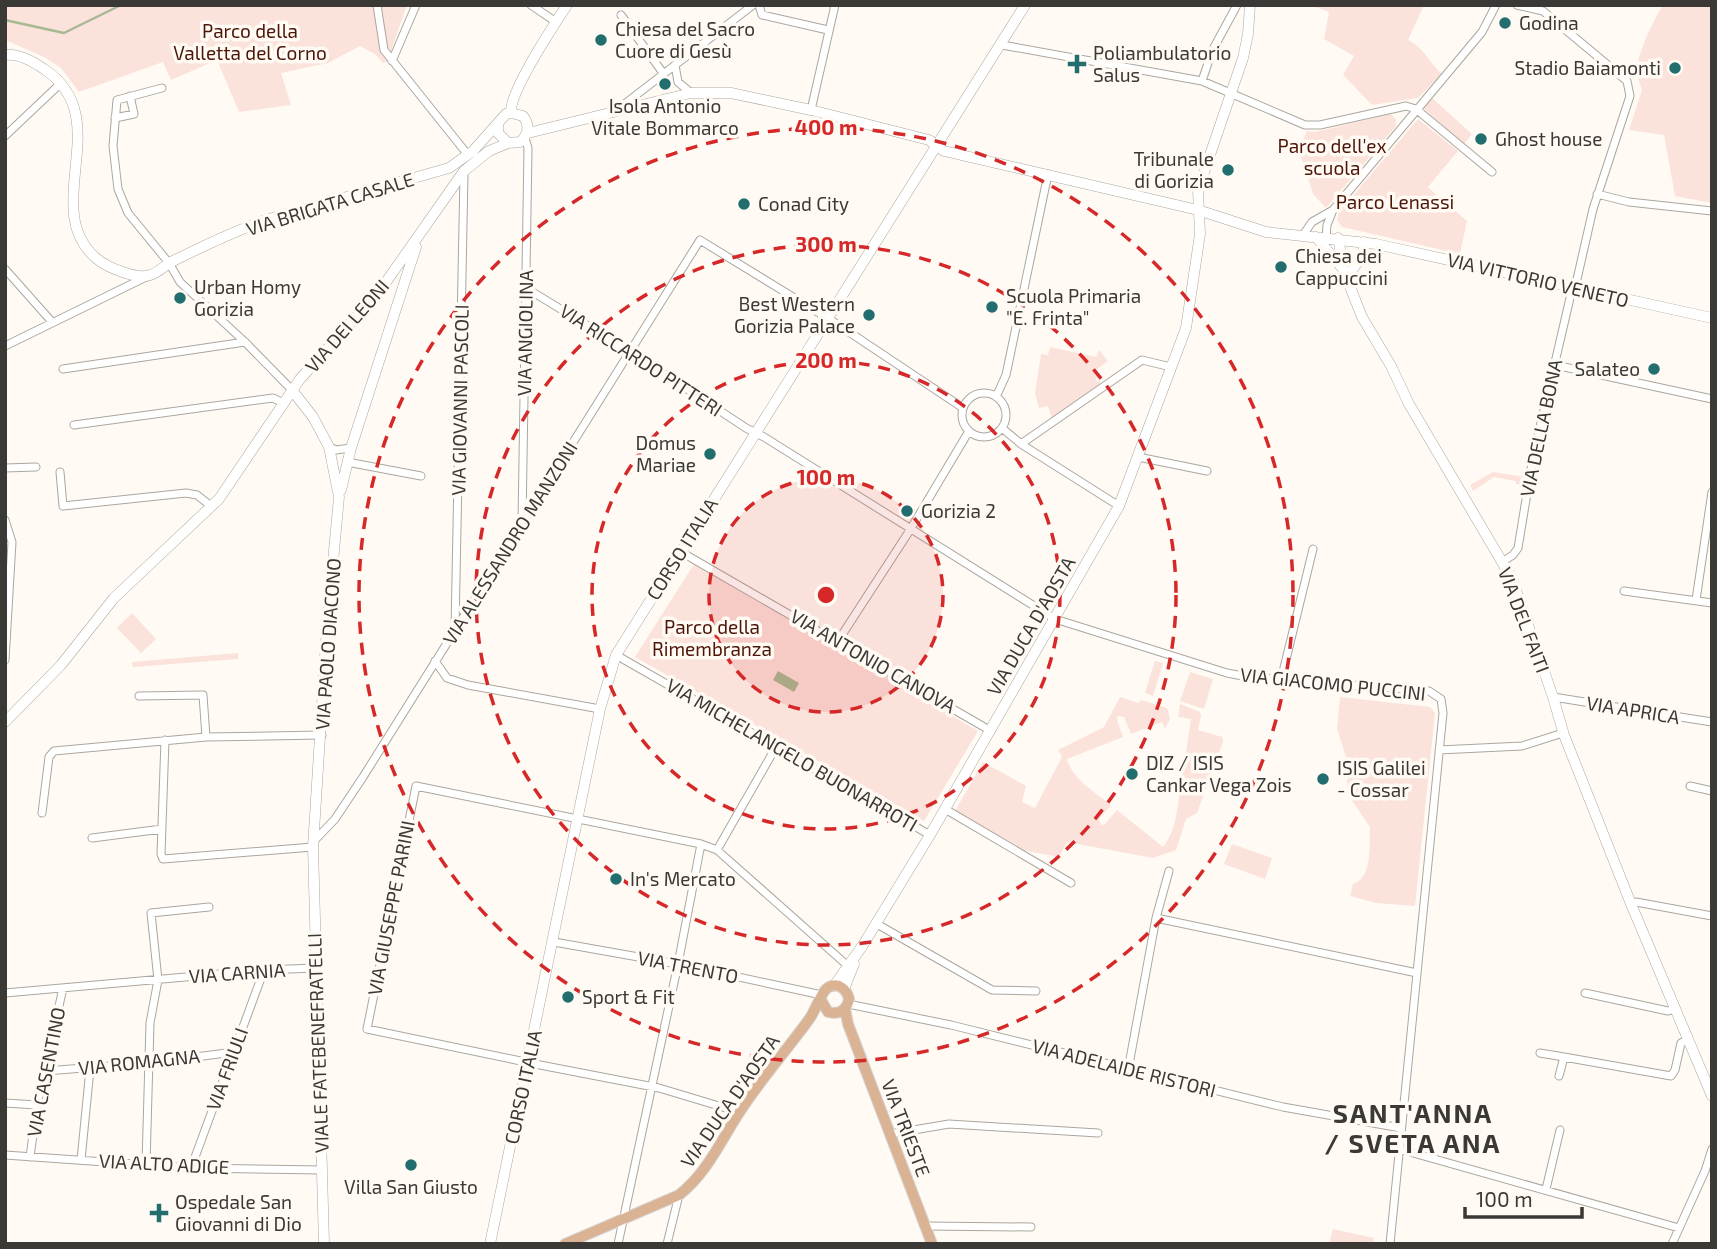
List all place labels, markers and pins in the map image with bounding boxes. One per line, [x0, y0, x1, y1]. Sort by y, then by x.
place label: Godina [1519, 11, 1579, 34]
marker: Godina [1497, 15, 1513, 31]
place label: Chiesa del Sacro Cuore di Gesù [615, 17, 755, 62]
marker: Chiesa del Sacro Cuore di Gesù [593, 32, 609, 48]
place label: Poliambulatorio Salus [1093, 41, 1231, 86]
marker: Poliambulatorio Salus [1067, 54, 1087, 74]
place label: Stadio Baiamonti [1514, 56, 1661, 79]
marker: Stadio Baiamonti [1667, 60, 1683, 76]
marker: Isola Antonio Vitale Bommarco [657, 76, 673, 92]
place label: Isola Antonio Vitale Bommarco [591, 94, 739, 139]
place label: Ghost house [1495, 127, 1602, 150]
marker: Ghost house [1473, 131, 1489, 147]
place label: Tribunale di Gorizia [1133, 147, 1214, 192]
marker: Tribunale di Gorizia [1220, 162, 1236, 178]
place label: Conad City [758, 192, 849, 215]
marker: Conad City [736, 196, 752, 212]
place label: Chiesa dei Cappuccini [1295, 244, 1388, 289]
marker: Chiesa dei Cappuccini [1273, 259, 1289, 275]
place label: Urban Homy Gorizia [194, 275, 301, 320]
place label: Scuola Primaria "E. Frinta" [1006, 284, 1141, 329]
marker: Urban Homy Gorizia [172, 290, 188, 306]
place label: Best Western Gorizia Palace [734, 292, 855, 337]
marker: Scuola Primaria "E. Frinta" [984, 299, 1000, 315]
marker: Best Western Gorizia Palace [861, 307, 877, 323]
place label: Salateo [1575, 357, 1640, 380]
marker: Salateo [1646, 361, 1662, 377]
place label: Domus Mariae [635, 431, 696, 476]
marker: Domus Mariae [702, 446, 718, 462]
place label: Gorizia 2 [921, 499, 996, 522]
marker: Gorizia 2 [899, 503, 915, 519]
centre of rings [814, 583, 838, 607]
place label: DIZ / ISIS Cankar Vega Zois [1146, 751, 1292, 796]
place label: ISIS Galilei - Cossar [1337, 756, 1426, 801]
marker: DIZ / ISIS Cankar Vega Zois [1124, 766, 1140, 782]
marker: ISIS Galilei - Cossar [1315, 771, 1331, 787]
place label: In's Mercato [630, 867, 736, 890]
marker: In's Mercato [608, 871, 624, 887]
place label: Sport & Fit [582, 985, 675, 1008]
marker: Sport & Fit [560, 989, 576, 1005]
marker: Villa San Giusto [403, 1157, 419, 1173]
place label: Villa San Giusto [344, 1175, 478, 1198]
place label: Ospedale San Giovanni di Dio [175, 1190, 302, 1235]
marker: Ospedale San Giovanni di Dio [149, 1203, 169, 1223]

